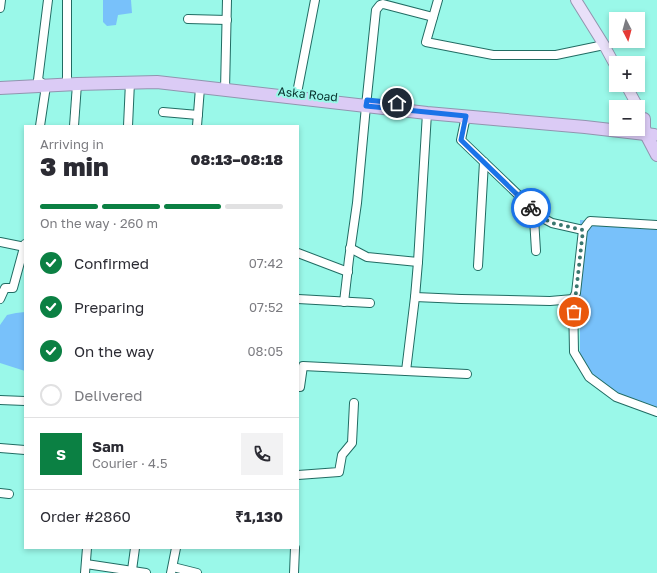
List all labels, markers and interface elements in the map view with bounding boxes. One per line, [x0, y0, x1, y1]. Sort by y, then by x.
north arrow [609, 12, 645, 48]
map controls [609, 12, 645, 136]
button: + [609, 56, 645, 92]
street label: Aska Road [277, 83, 339, 105]
pin [380, 86, 414, 120]
icon: home [386, 92, 408, 114]
button: − [609, 100, 645, 136]
text: Arriving in [40, 136, 104, 152]
text: 08:13–08:18 [191, 150, 283, 168]
text: 3 min [40, 151, 109, 182]
courier [511, 188, 551, 228]
icon: bike [520, 197, 542, 219]
text: On the way · 260 m [40, 215, 158, 231]
icon: check [40, 252, 62, 274]
text: Confirmed [74, 254, 149, 272]
text: 07:42 [249, 255, 283, 271]
pin [557, 295, 591, 329]
icon: check [40, 296, 62, 318]
text: Preparing [74, 298, 144, 316]
text: 07:52 [249, 299, 283, 315]
icon: bag [563, 301, 585, 323]
icon: check [40, 340, 62, 362]
text: On the way [74, 342, 154, 360]
text: 08:05 [248, 343, 283, 359]
text: Delivered [74, 386, 142, 404]
button: phone [241, 433, 283, 475]
text: Sam [92, 437, 124, 455]
text: S [56, 445, 66, 463]
text: Courier · 4.5 [92, 455, 167, 471]
text: Order #2860 [40, 507, 131, 525]
text: ₹1,130 [235, 507, 283, 525]

